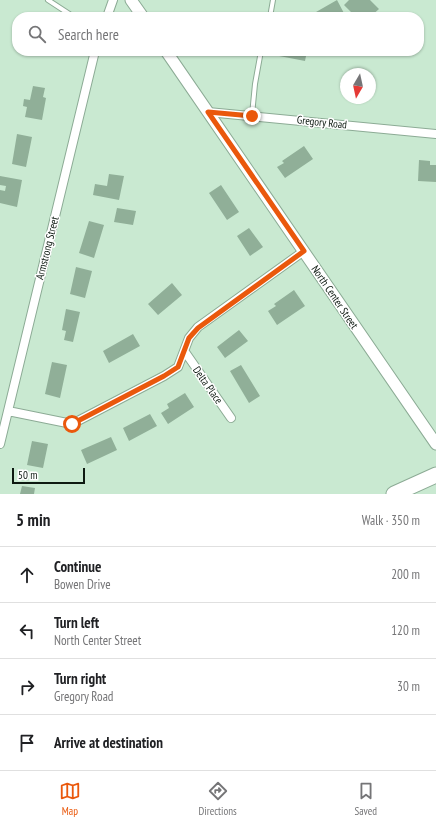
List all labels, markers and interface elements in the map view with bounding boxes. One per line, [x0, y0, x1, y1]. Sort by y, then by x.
search box [12, 12, 424, 56]
icon: search [26, 23, 48, 45]
text: Search here [58, 25, 119, 44]
north arrow [340, 68, 376, 104]
route end [243, 107, 261, 125]
street label: Gregory Road [296, 112, 348, 132]
street label: Armstrong Street [32, 215, 62, 281]
street label: North Center Street [309, 262, 361, 332]
street label: Delta Place [190, 363, 226, 407]
route start [63, 415, 81, 433]
scale bar [12, 466, 85, 485]
text: 50 m [18, 468, 37, 482]
text: 5 min [16, 509, 50, 531]
text: Walk · 350 m [362, 512, 420, 529]
text: Continue [54, 557, 101, 576]
icon: ahead [16, 564, 38, 586]
text: 200 m [391, 566, 420, 583]
text: Bowen Drive [54, 576, 111, 593]
text: Turn left [54, 613, 99, 632]
icon: left [16, 620, 38, 642]
text: 120 m [391, 622, 420, 639]
text: North Center Street [54, 632, 141, 649]
text: Turn right [54, 669, 106, 688]
icon: right [16, 676, 38, 698]
text: 30 m [397, 678, 420, 695]
text: Gregory Road [54, 688, 113, 705]
icon: arrive [16, 732, 38, 754]
text: Arrive at destination [54, 733, 163, 752]
tab: Map [59, 780, 81, 818]
tab: Directions [199, 780, 237, 818]
tab: Saved [354, 780, 377, 818]

